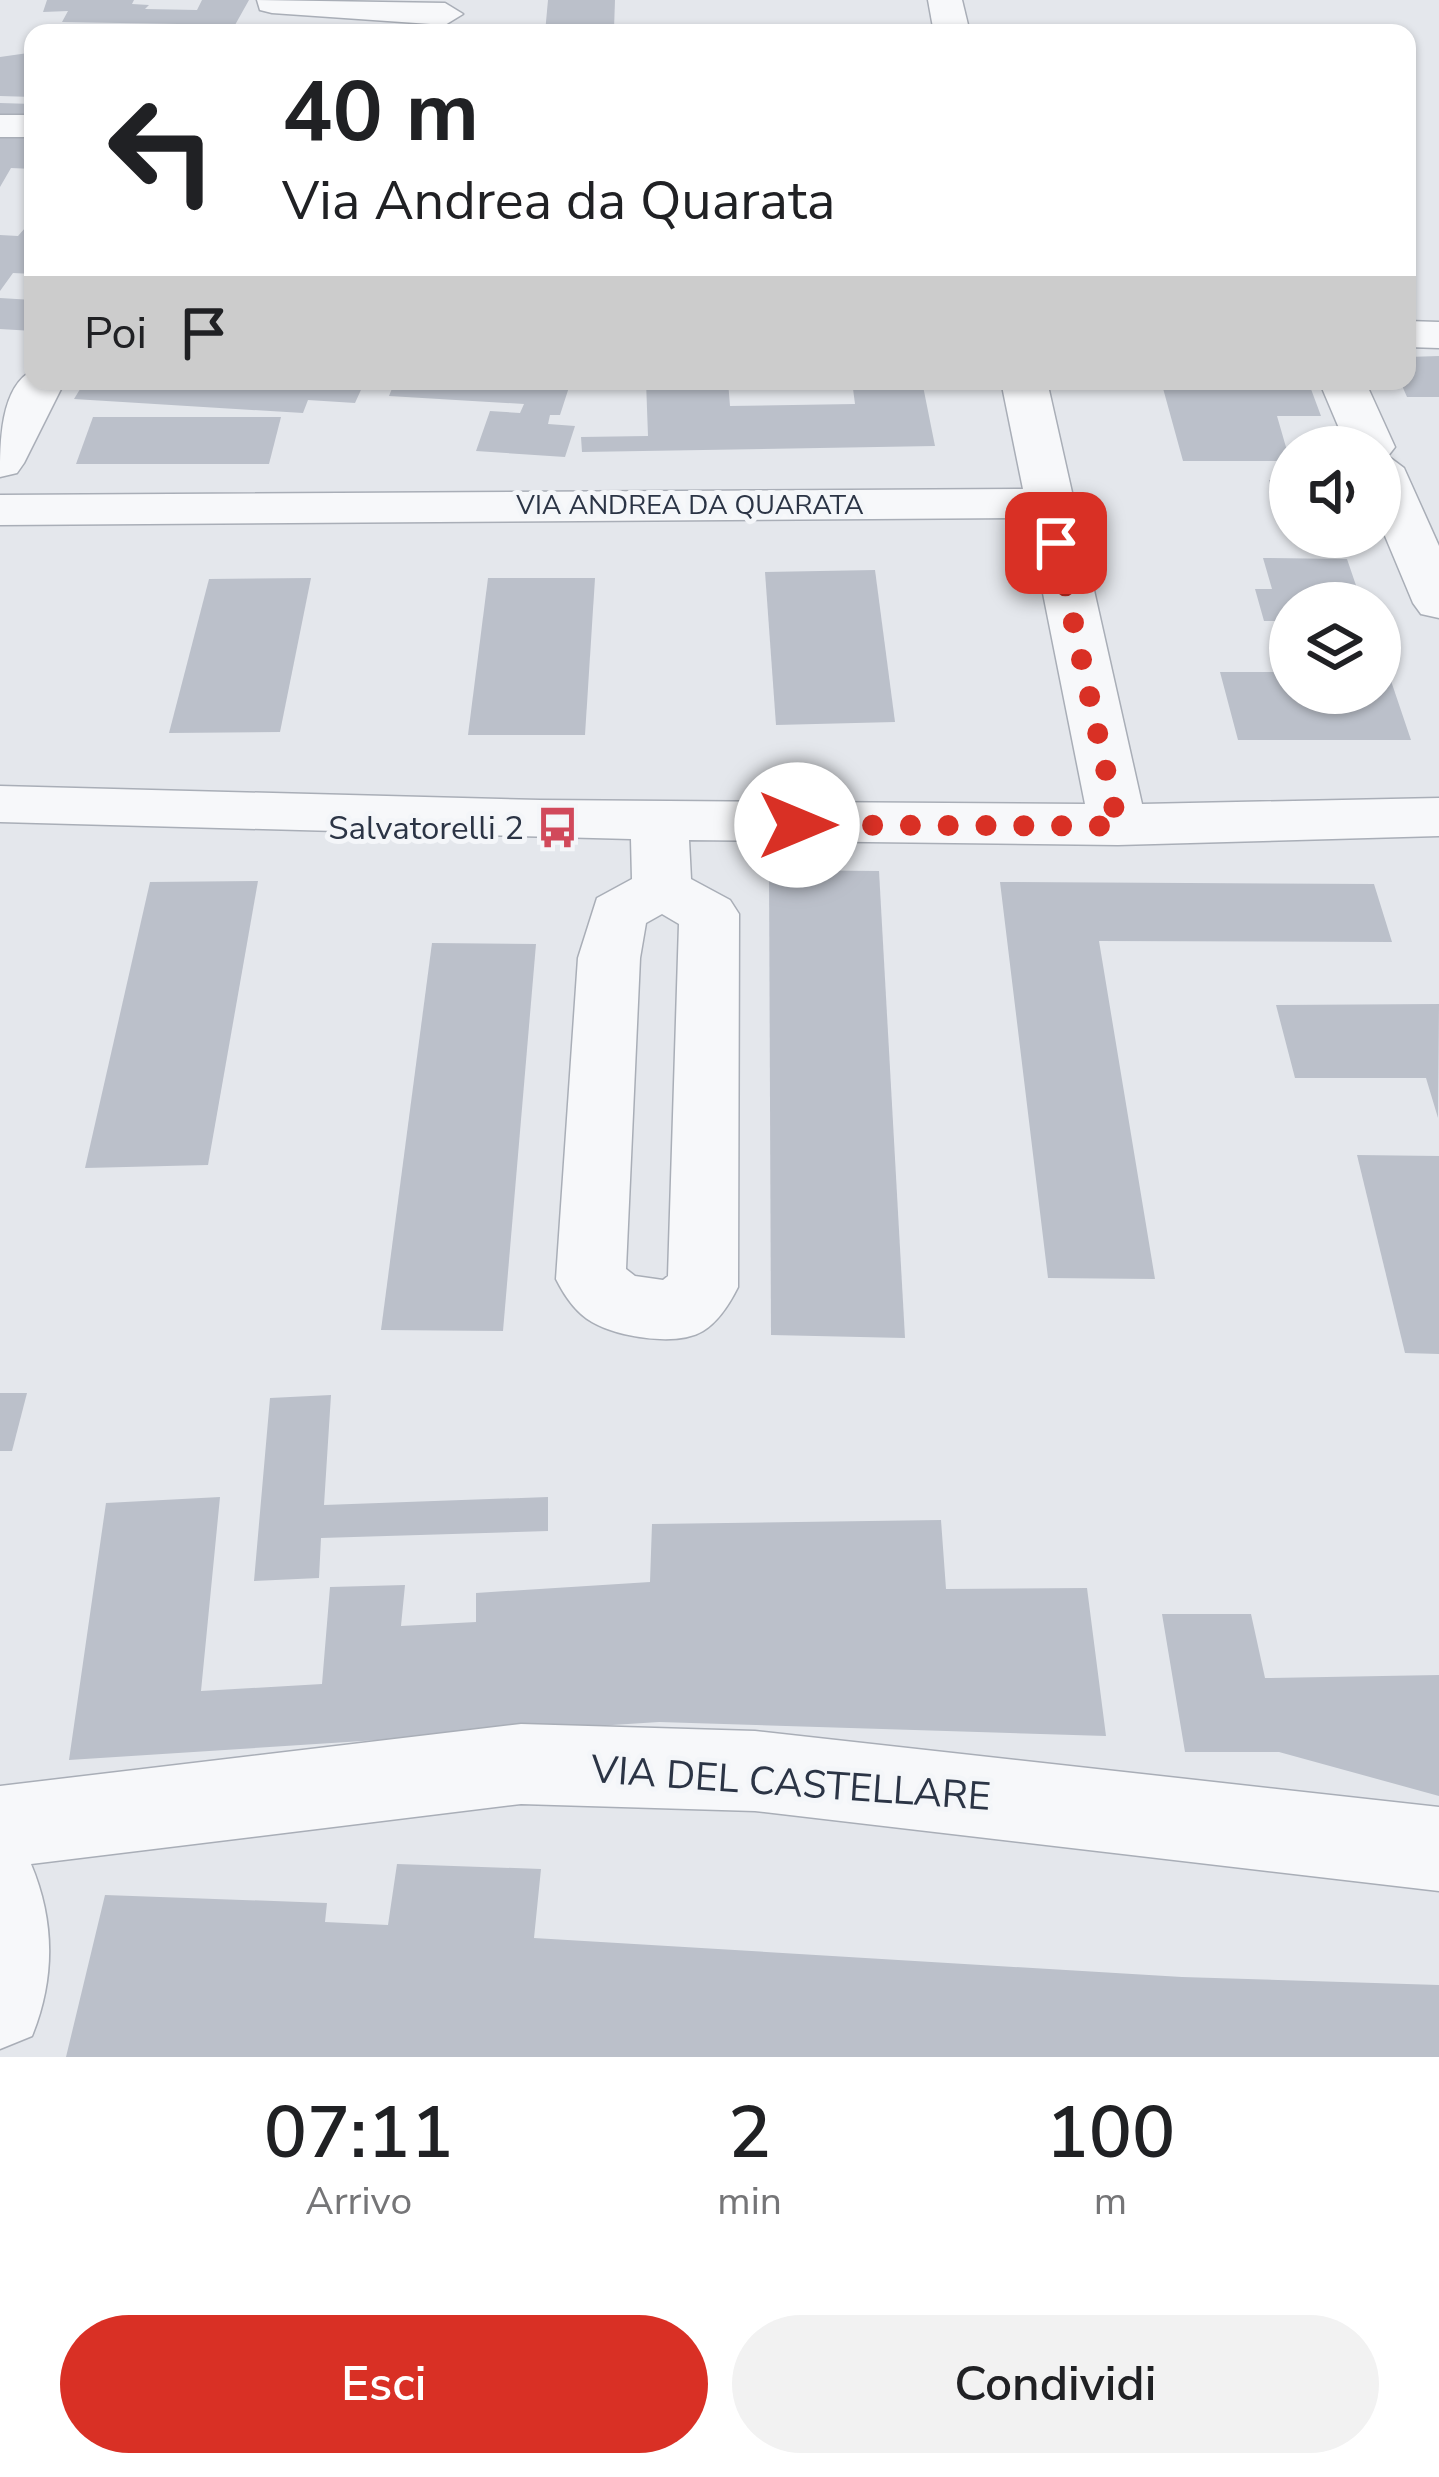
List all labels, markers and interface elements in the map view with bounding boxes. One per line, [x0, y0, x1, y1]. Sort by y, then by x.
text: 40 m [282, 55, 479, 170]
icon: left [84, 72, 240, 228]
text: Via Andrea da Quarata [282, 164, 835, 238]
icon: arrive [171, 300, 237, 366]
text: Poi [84, 303, 147, 364]
map controls [1269, 426, 1401, 714]
button: sound [1269, 426, 1401, 558]
street label: VIA ANDREA DA QUARATA [515, 487, 864, 524]
pin [1005, 492, 1107, 594]
icon: arrive [1023, 510, 1089, 576]
button: layers [1269, 582, 1401, 714]
position arrow [734, 762, 860, 888]
bus stop icon: Salvatorelli 2 [535, 804, 581, 850]
place label: Salvatorelli 2 [328, 806, 524, 851]
street label: VIA DEL CASTELLARE [588, 1743, 992, 1824]
text: 07:11 [264, 2084, 454, 2182]
text: 2 [728, 2084, 771, 2182]
text: 100 [1046, 2084, 1175, 2182]
text: Arrivo [305, 2175, 412, 2228]
text: min [717, 2175, 782, 2228]
text: m [1094, 2175, 1127, 2228]
button: Esci [60, 2315, 708, 2453]
button: Condividi [732, 2315, 1379, 2453]

